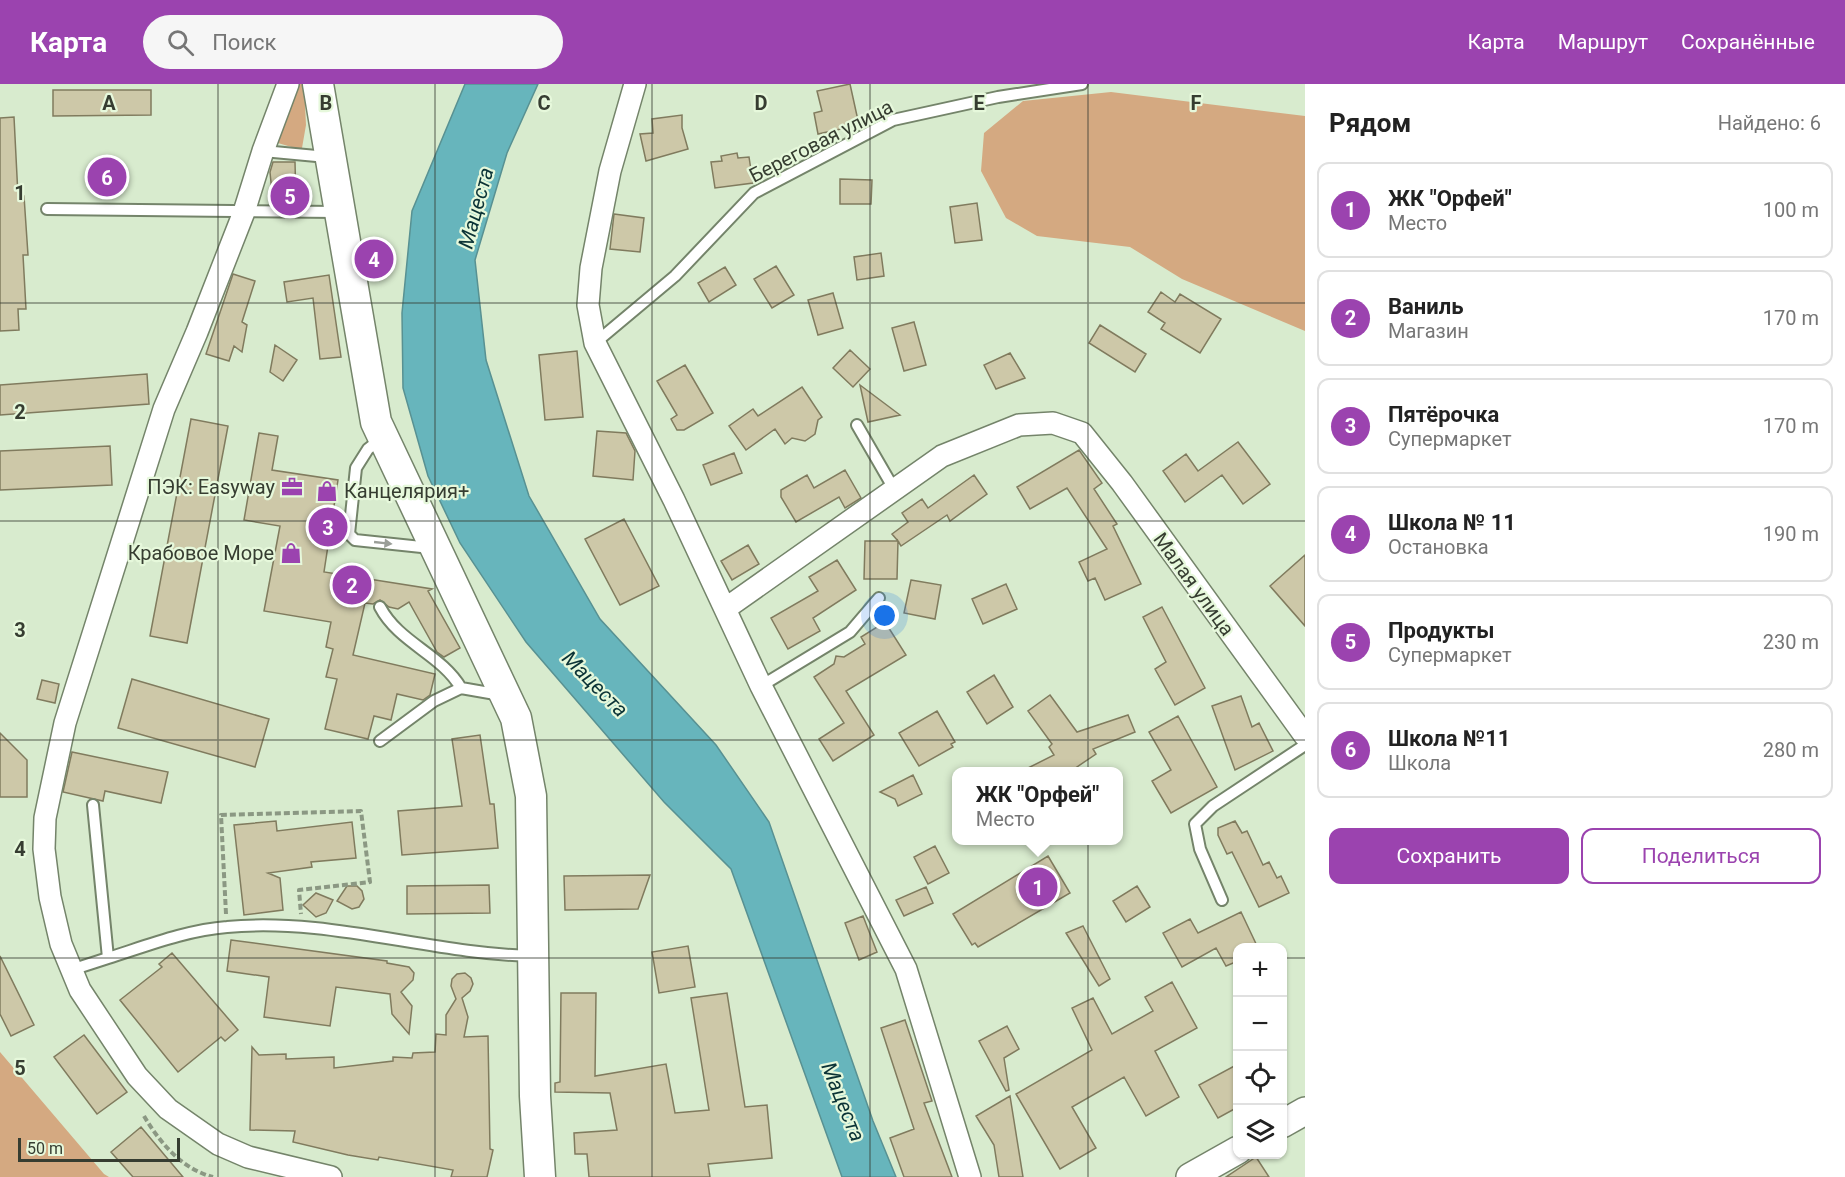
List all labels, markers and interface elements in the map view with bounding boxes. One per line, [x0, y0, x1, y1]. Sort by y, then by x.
search box [143, 15, 563, 69]
text: Карта [30, 26, 107, 59]
icon: search [164, 26, 197, 59]
text: Поиск [212, 30, 277, 55]
text: Карта [1468, 30, 1525, 54]
text: Маршрут [1558, 30, 1648, 54]
text: Сохранённые [1681, 30, 1815, 54]
text: A [102, 91, 116, 115]
text: B [320, 91, 332, 115]
text: C [537, 91, 551, 115]
text: D [755, 91, 768, 115]
text: E [973, 91, 985, 115]
text: F [1191, 91, 1202, 115]
street label: Береговая улица [745, 94, 897, 188]
text: Рядом [1329, 108, 1411, 138]
text: Найдено: 6 [1718, 111, 1821, 135]
pin: 6 [88, 154, 126, 200]
water label: Мацеста [454, 165, 498, 251]
pin: 5 [270, 174, 310, 218]
text: 1 [14, 181, 26, 205]
text: ЖК "Орфей" [1388, 186, 1512, 211]
text: 1 [1345, 198, 1356, 222]
text: 100 m [1763, 198, 1819, 222]
text: Место [1388, 211, 1447, 235]
pin: 4 [354, 236, 394, 282]
text: Ваниль [1388, 294, 1464, 319]
text: 2 [1345, 306, 1356, 330]
text: 170 m [1763, 306, 1819, 330]
text: Магазин [1388, 319, 1469, 343]
text: 2 [14, 400, 26, 424]
text: Пятёрочка [1388, 402, 1499, 427]
text: 3 [1345, 414, 1356, 438]
text: 170 m [1763, 414, 1819, 438]
text: Супермаркет [1388, 427, 1512, 451]
place label: ПЭК: Easyway [147, 475, 276, 499]
office icon: ПЭК: Easyway [280, 475, 304, 499]
shop icon: Канцелярия+ [315, 479, 339, 503]
place label: Канцелярия+ [344, 479, 469, 503]
pin: 3 [308, 504, 348, 550]
text: Школа № 11 [1388, 510, 1516, 535]
text: 4 [1345, 522, 1356, 546]
text: 190 m [1763, 522, 1819, 546]
street label: Малая улица [1149, 528, 1239, 640]
text: Остановка [1388, 535, 1489, 559]
one-way arrow [373, 538, 392, 548]
place label: Крабовое Море [128, 541, 274, 565]
shop icon: Крабовое Море [279, 541, 303, 565]
pin: 2 [332, 562, 372, 608]
your location [870, 601, 899, 630]
text: 3 [14, 618, 26, 642]
text: Продукты [1388, 618, 1494, 643]
text: 5 [1345, 630, 1356, 654]
text: 230 m [1763, 630, 1819, 654]
text: Супермаркет [1388, 643, 1512, 667]
water label: Мацеста [557, 646, 633, 722]
text: Школа №11 [1388, 726, 1510, 751]
text: 6 [1345, 738, 1356, 762]
text: 280 m [1763, 738, 1819, 762]
text: Школа [1388, 751, 1451, 775]
popup [952, 767, 1123, 845]
text: ЖК "Орфей" [976, 782, 1099, 807]
text: Место [976, 807, 1035, 831]
button: Сохранить [1329, 828, 1569, 884]
button: Поделиться [1581, 828, 1821, 884]
text: 4 [14, 837, 26, 861]
pin: 1 [1018, 864, 1058, 910]
map controls [1233, 943, 1287, 1159]
button: + [1233, 943, 1287, 997]
button: − [1233, 997, 1287, 1051]
button: locate [1233, 1051, 1287, 1105]
text: 5 [14, 1056, 26, 1080]
water label: Мацеста [816, 1059, 870, 1145]
button: layers [1233, 1105, 1287, 1159]
scale bar [18, 1135, 180, 1162]
text: 50 m [27, 1139, 63, 1158]

